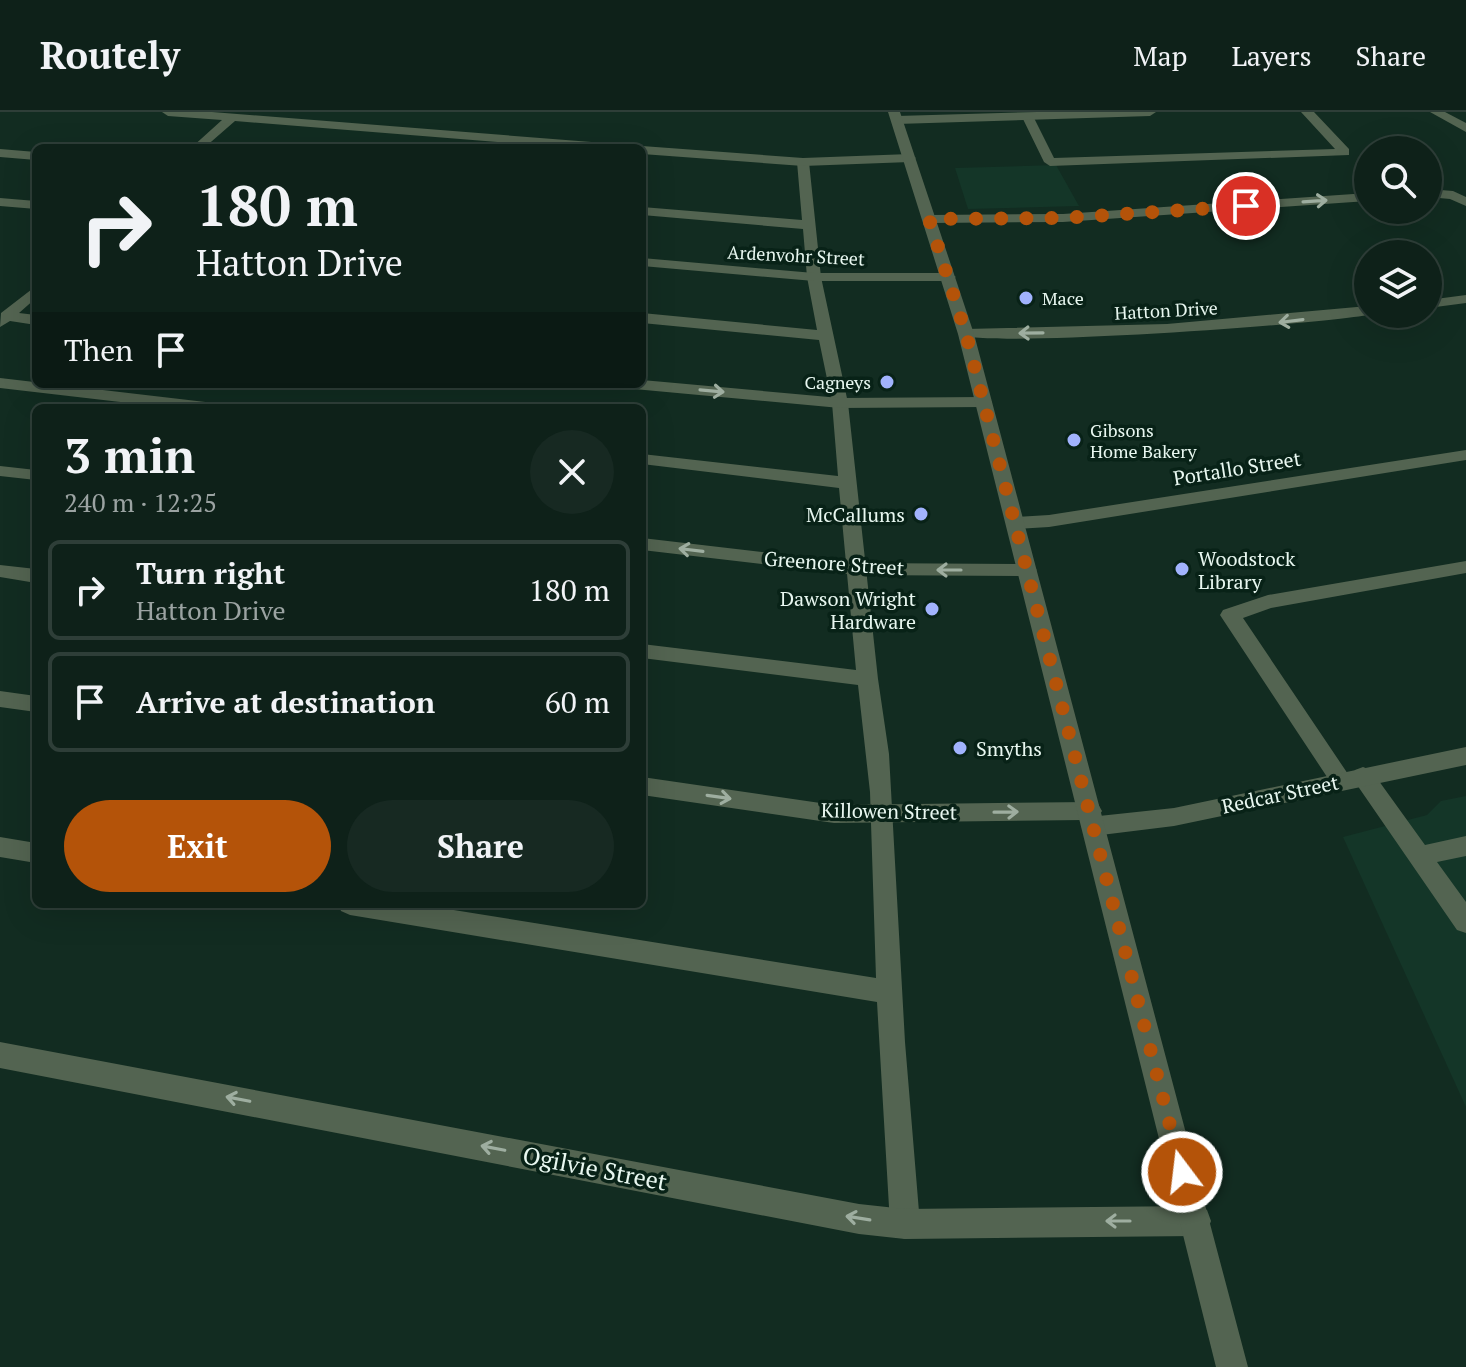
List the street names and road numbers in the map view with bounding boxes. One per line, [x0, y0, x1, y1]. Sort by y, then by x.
street label: Ardenvohr Street [727, 239, 866, 271]
street label: Hatton Drive [1114, 295, 1218, 325]
street label: Portallo Street [1171, 444, 1303, 491]
street label: Greenore Street [763, 545, 906, 581]
street label: Redcar Street [1219, 768, 1341, 820]
street label: Killowen Street [821, 796, 958, 826]
street label: Ogilvie Street [520, 1138, 670, 1198]

